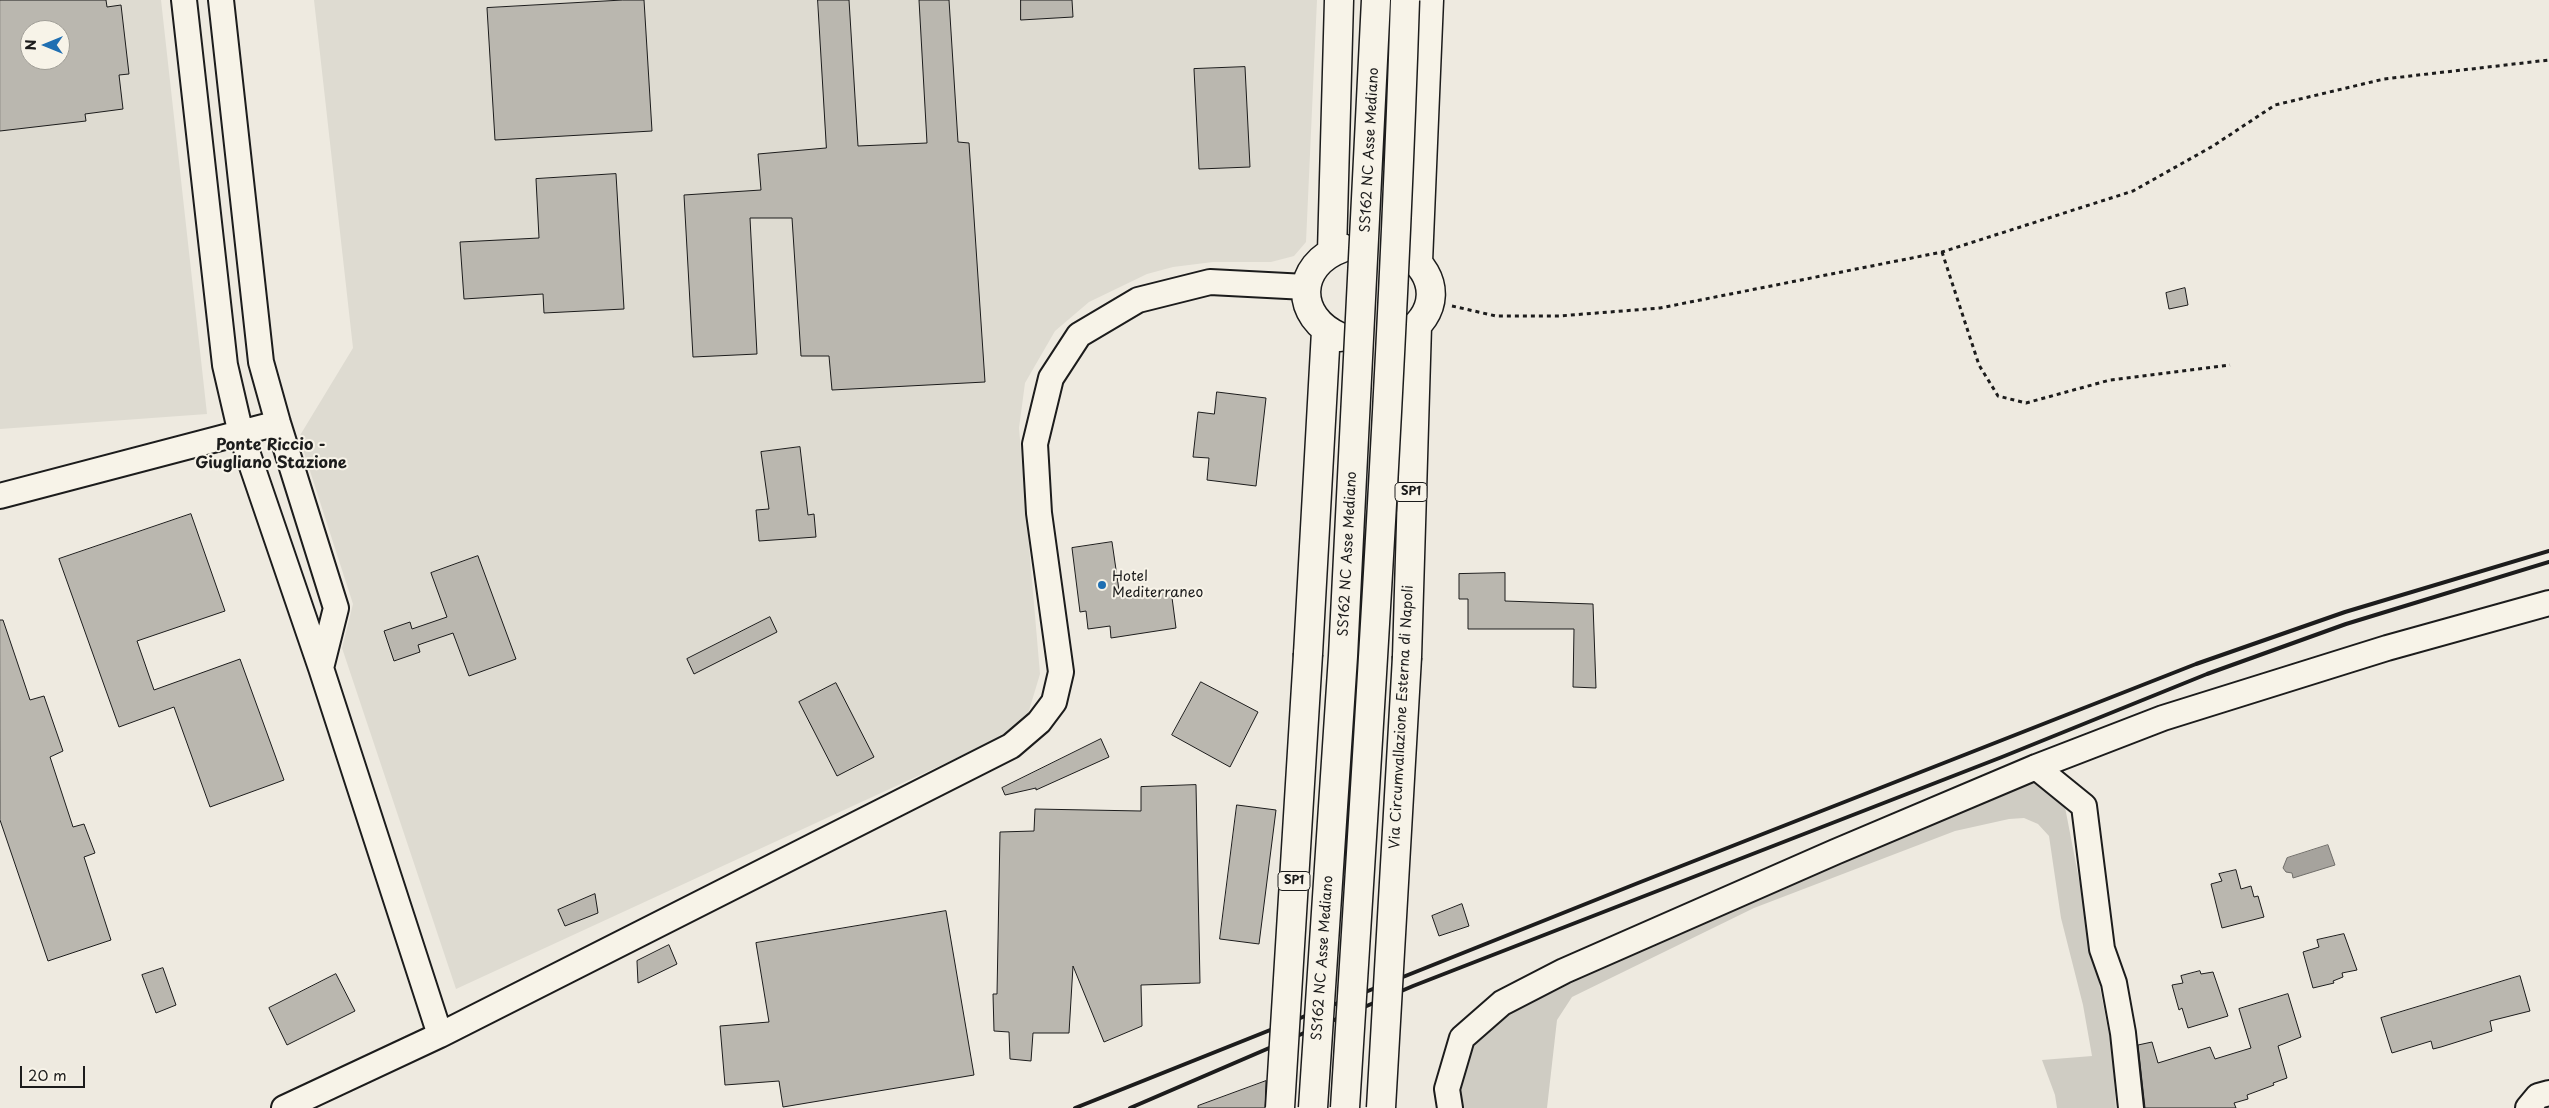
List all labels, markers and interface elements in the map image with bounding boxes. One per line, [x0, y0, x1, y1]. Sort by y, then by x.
north arrow [20, 20, 70, 70]
text: N [20, 39, 41, 51]
street label: SS162 NC Asse Mediano [1357, 67, 1383, 233]
district label: Ponte Riccio - Giugliano Stazione [195, 436, 347, 474]
street label: SS162 NC Asse Mediano [1335, 471, 1361, 637]
road number: SP1 [1395, 482, 1427, 502]
place label: Hotel Mediterraneo [1112, 569, 1203, 602]
marker: Hotel Mediterraneo [1096, 579, 1108, 591]
street label: Via Circumvallazione Esterna di Napoli [1387, 585, 1417, 849]
road number: SP1 [1278, 871, 1310, 890]
street label: SS162 NC Asse Mediano [1309, 875, 1337, 1041]
scale bar [22, 1056, 88, 1088]
text: 20 m [28, 1063, 67, 1086]

